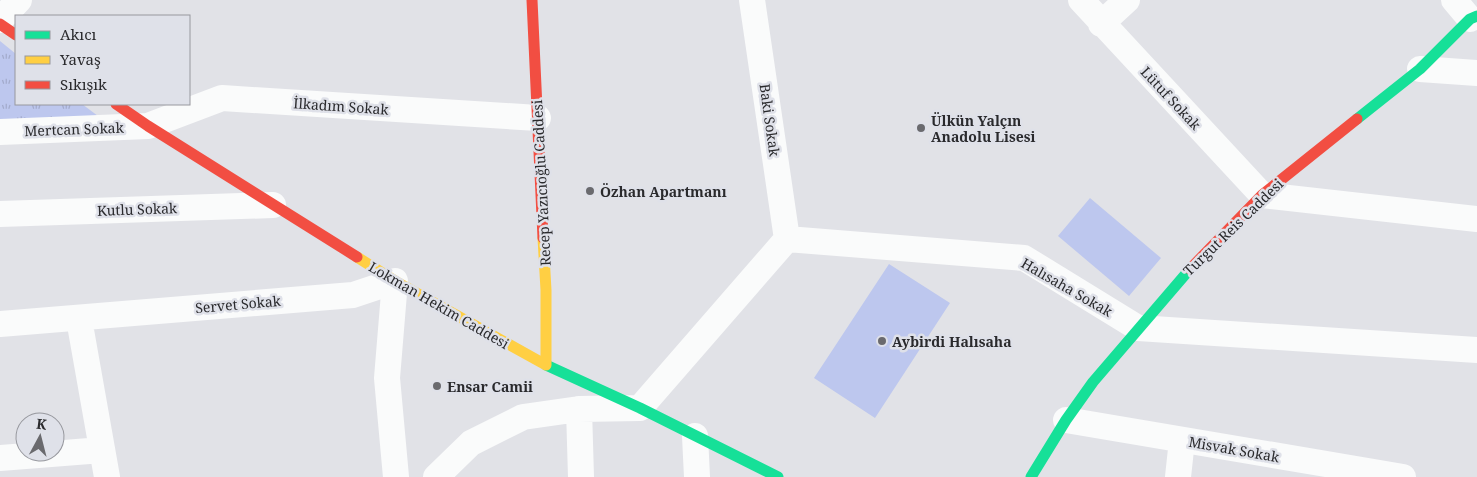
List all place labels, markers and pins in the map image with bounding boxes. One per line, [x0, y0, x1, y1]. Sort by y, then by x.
place label: Ülkün Yalçın Anadolu Lisesi [931, 111, 1035, 146]
marker: Ülkün Yalçın Anadolu Lisesi [915, 122, 927, 134]
place label: Özhan Apartmanı [600, 182, 727, 201]
marker: Özhan Apartmanı [584, 185, 596, 197]
place label: Aybirdi Halısaha [892, 332, 1012, 351]
marker: Aybirdi Halısaha [876, 335, 888, 347]
place label: Ensar Camii [447, 377, 533, 396]
marker: Ensar Camii [431, 380, 443, 392]

